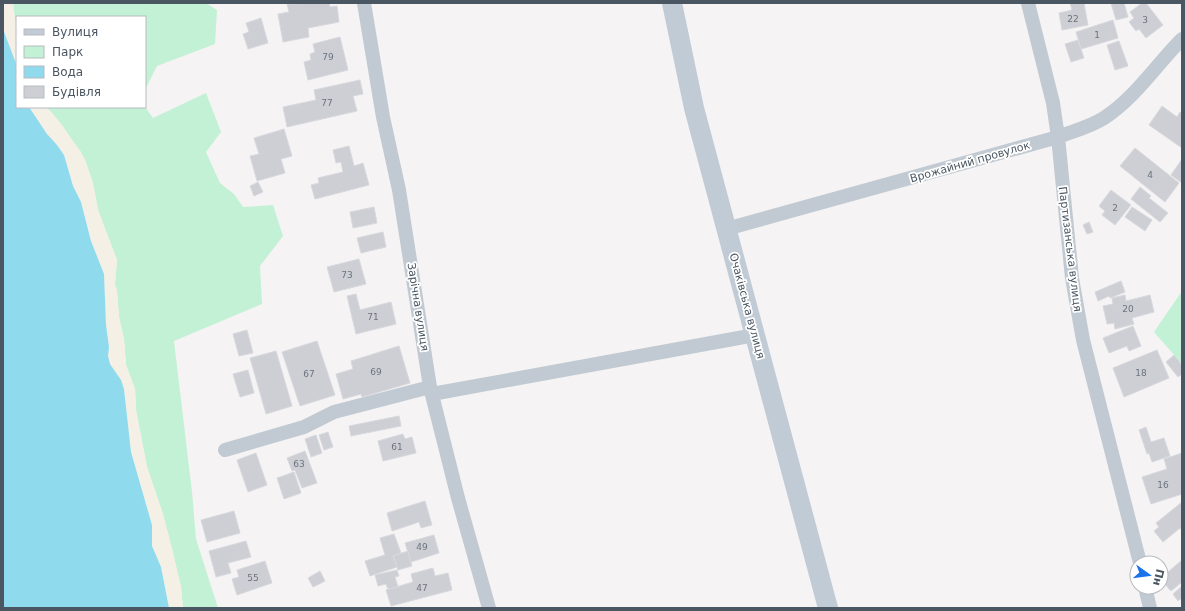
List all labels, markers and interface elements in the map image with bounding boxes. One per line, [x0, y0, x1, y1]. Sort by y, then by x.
house number: 22 [1067, 14, 1079, 24]
house number: 3 [1142, 15, 1148, 25]
legend [16, 16, 146, 108]
text: Вулиця [52, 25, 98, 39]
house number: 1 [1094, 30, 1100, 40]
text: Парк [52, 45, 83, 59]
house number: 79 [322, 52, 334, 62]
text: Вода [52, 65, 83, 79]
text: Будівля [52, 85, 101, 99]
house number: 77 [321, 98, 333, 108]
street label: Врожайний провулок [908, 139, 1032, 185]
house number: 4 [1147, 170, 1153, 180]
street label: Партизанська вулиця [1056, 186, 1084, 312]
house number: 2 [1112, 203, 1118, 213]
street label: Очаківська вулиця [727, 252, 767, 360]
street label: Зарічна вулиця [405, 262, 431, 352]
house number: 73 [341, 270, 353, 280]
house number: 20 [1122, 304, 1134, 314]
house number: 71 [367, 312, 379, 322]
house number: 69 [370, 367, 382, 377]
house number: 18 [1135, 368, 1147, 378]
house number: 67 [303, 369, 315, 379]
house number: 61 [391, 442, 403, 452]
house number: 63 [293, 459, 305, 469]
house number: 16 [1157, 480, 1169, 490]
house number: 49 [416, 542, 428, 552]
north arrow [1129, 555, 1169, 595]
text: Пн [1150, 568, 1167, 587]
house number: 55 [247, 573, 259, 583]
house number: 47 [416, 583, 428, 593]

